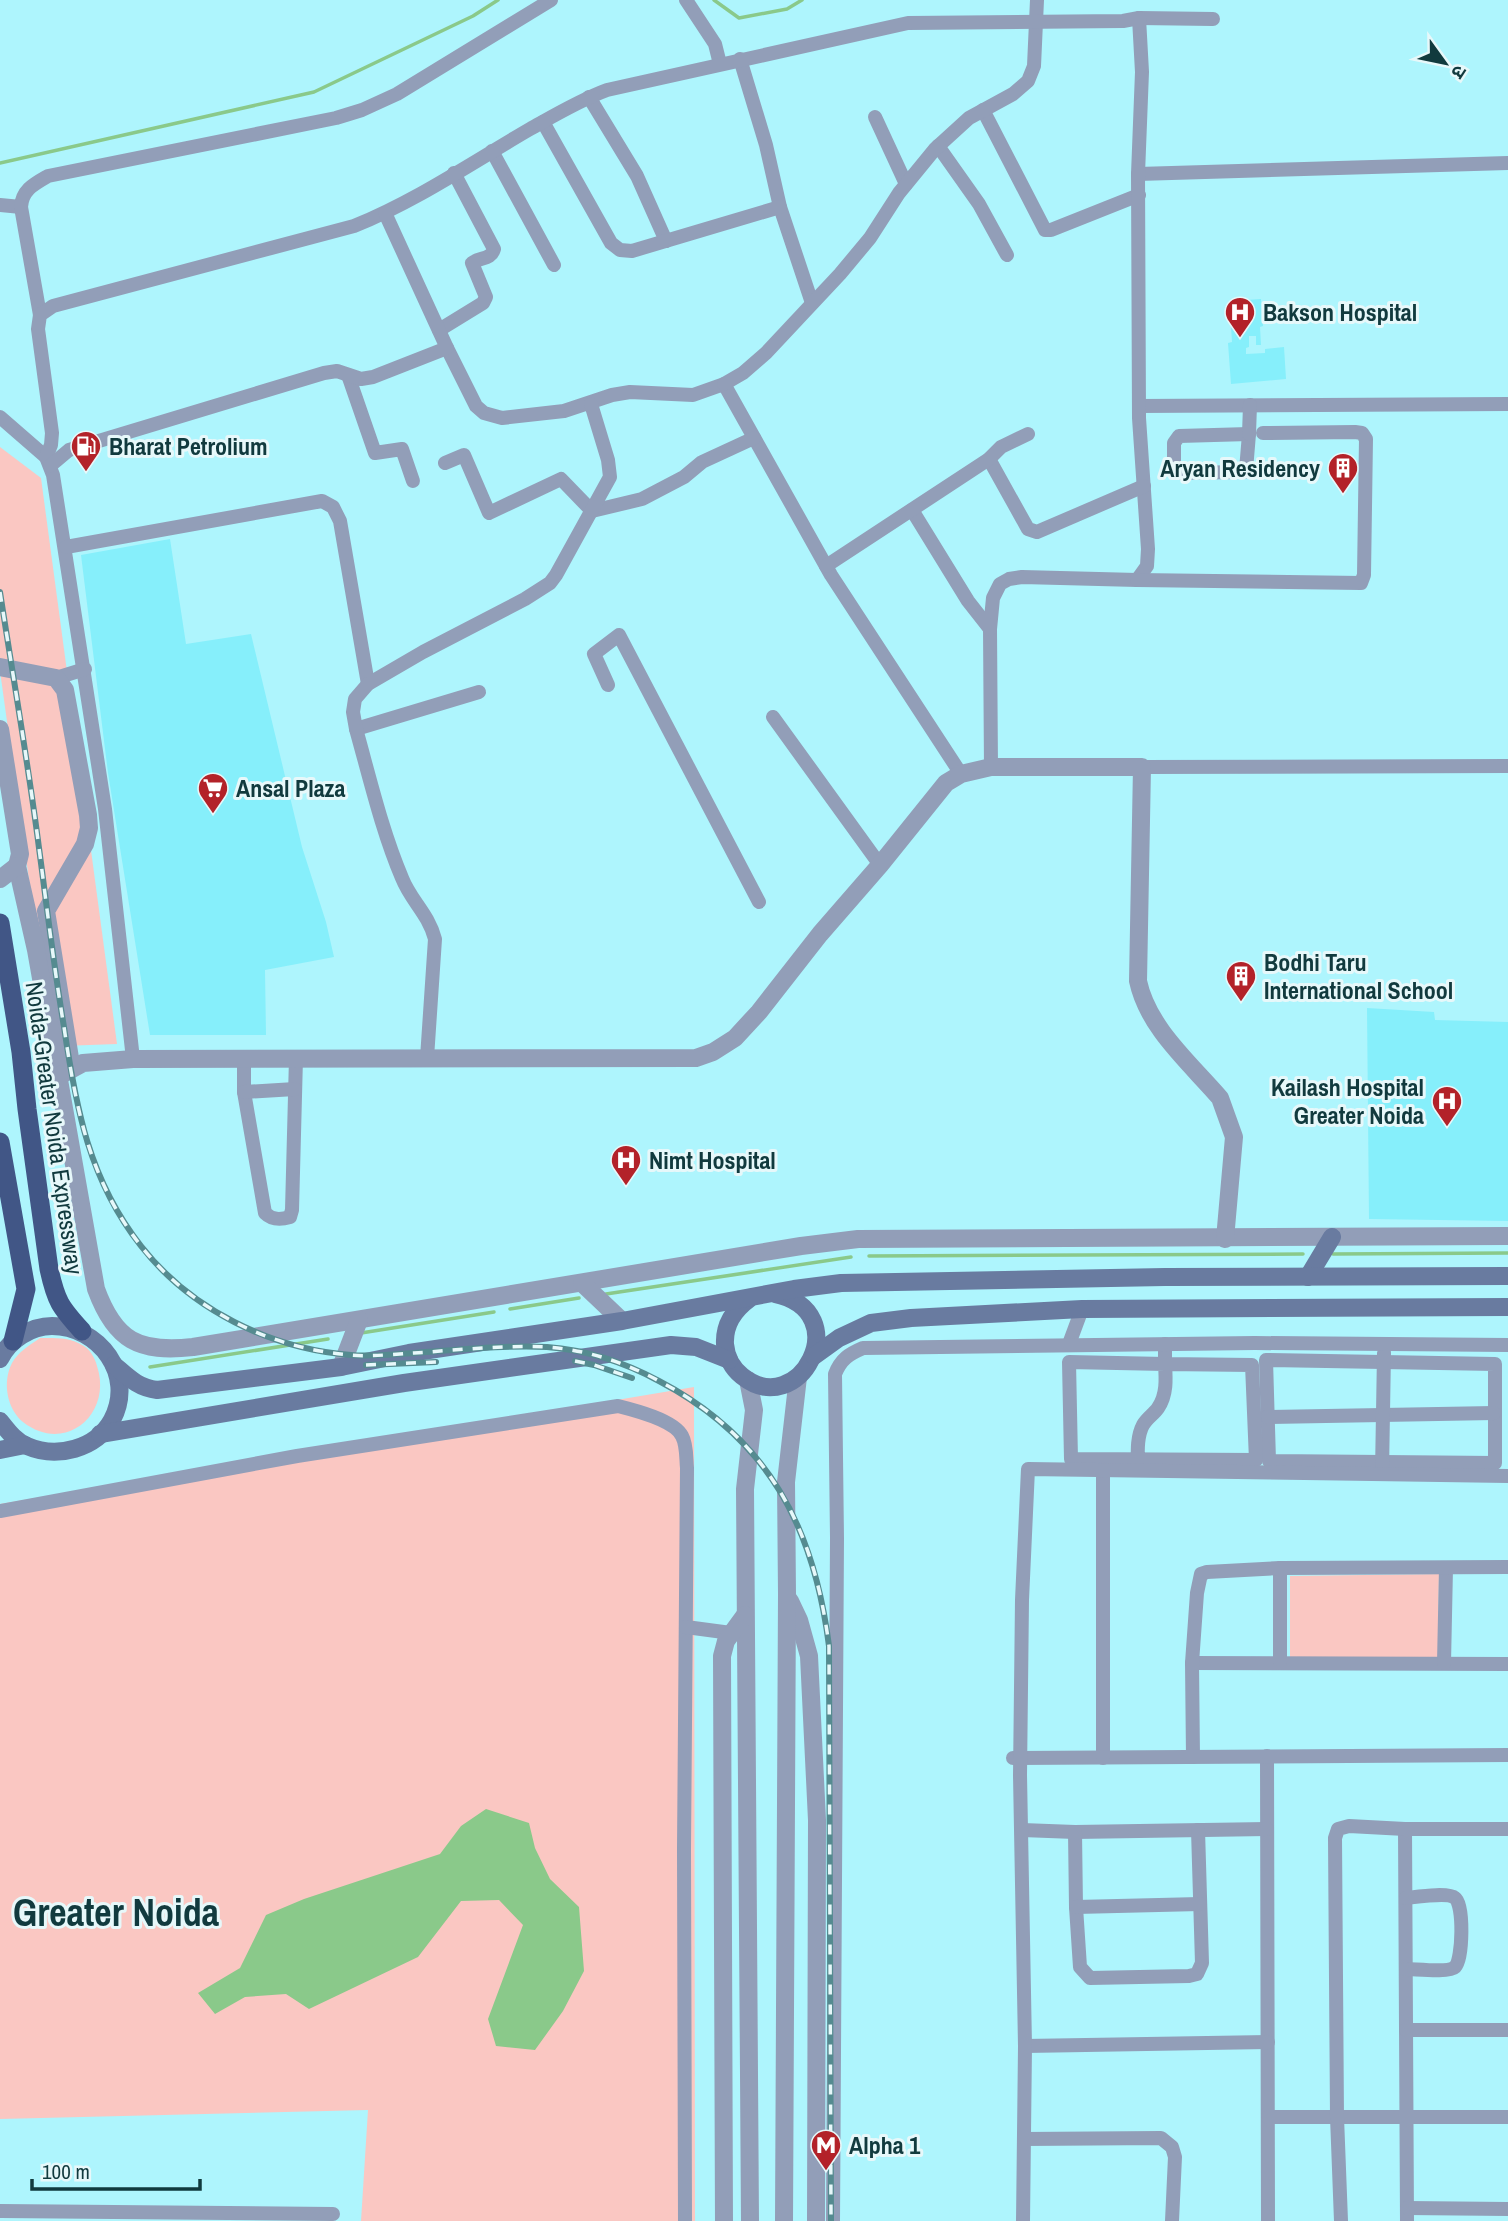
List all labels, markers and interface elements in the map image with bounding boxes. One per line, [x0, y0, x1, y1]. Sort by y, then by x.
north arrow [1410, 28, 1480, 98]
text: उ [1445, 61, 1473, 85]
hospital icon: Bakson Hospital [1223, 295, 1257, 339]
place label: Bakson Hospital [1263, 296, 1417, 328]
fuel station icon: Bharat Petrolium [69, 429, 103, 473]
place label: Bharat Petrolium [109, 430, 268, 462]
building icon: Aryan Residency [1326, 451, 1360, 495]
place label: Aryan Residency [1160, 452, 1320, 484]
supermarket icon: Ansal Plaza [196, 771, 230, 815]
place label: Ansal Plaza [236, 772, 345, 804]
place label: Bodhi Taru International School [1264, 946, 1453, 1006]
building icon: Bodhi Taru International School [1224, 959, 1258, 1003]
street label: Noida-Greater Noida Expressway [19, 980, 91, 1277]
place label: Kailash Hospital Greater Noida [1271, 1071, 1424, 1131]
hospital icon: Kailash Hospital Greater Noida [1430, 1084, 1464, 1128]
hospital icon: Nimt Hospital [609, 1143, 643, 1187]
place label: Nimt Hospital [649, 1144, 776, 1176]
district label: Greater Noida [13, 1887, 220, 1938]
metro station icon: Alpha 1 [809, 2128, 843, 2172]
place label: Alpha 1 [849, 2129, 920, 2161]
scale bar [32, 2148, 200, 2192]
text: 100 m [42, 2157, 90, 2186]

